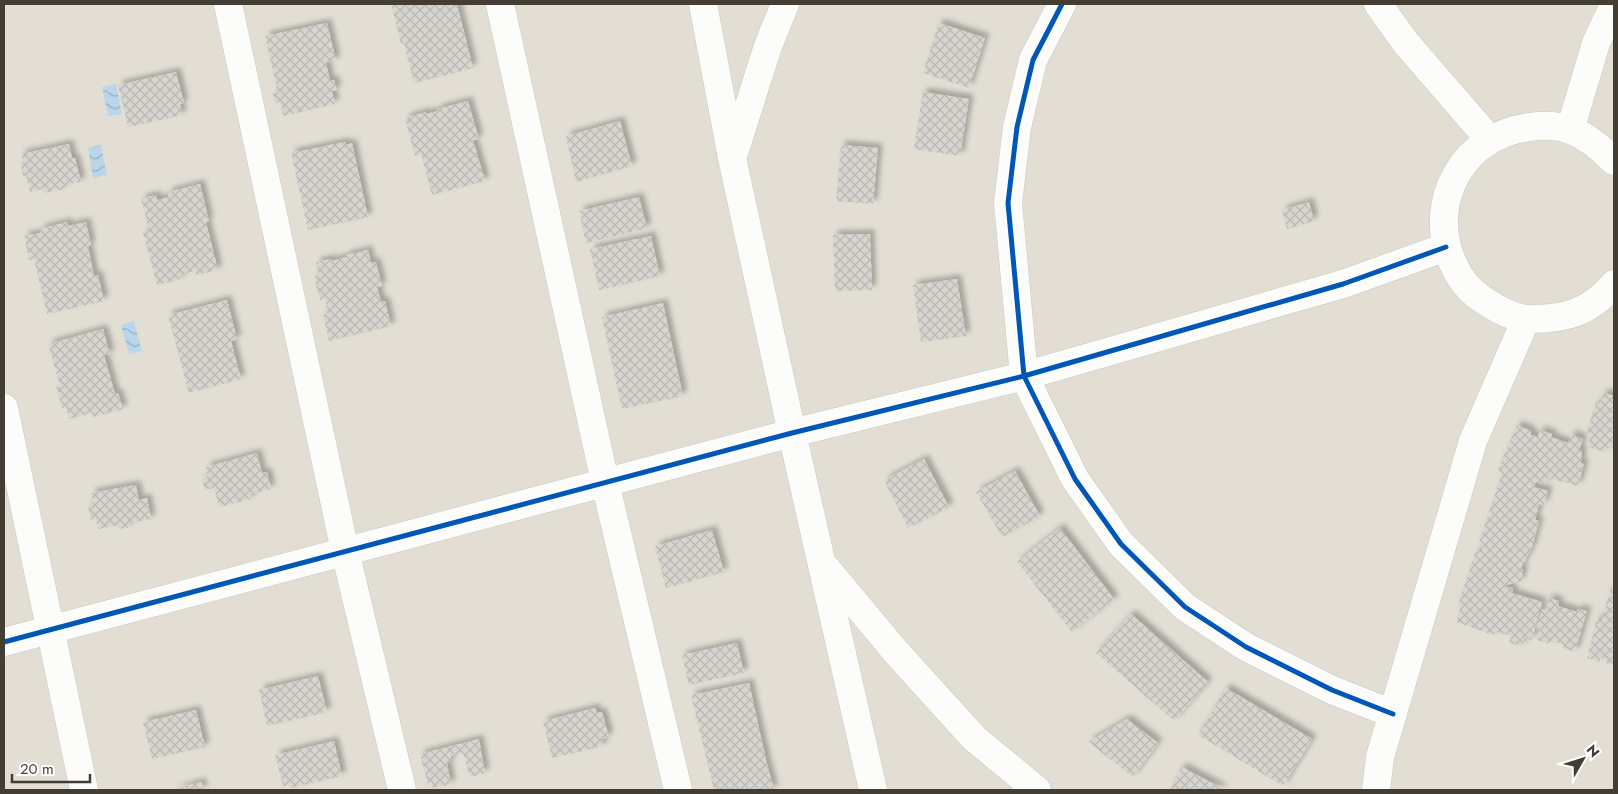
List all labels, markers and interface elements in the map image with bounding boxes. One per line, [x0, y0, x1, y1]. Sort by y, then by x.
north arrow [1558, 734, 1608, 784]
text: N [1582, 740, 1604, 761]
scale bar [12, 752, 90, 784]
text: 20 m [20, 758, 54, 780]

